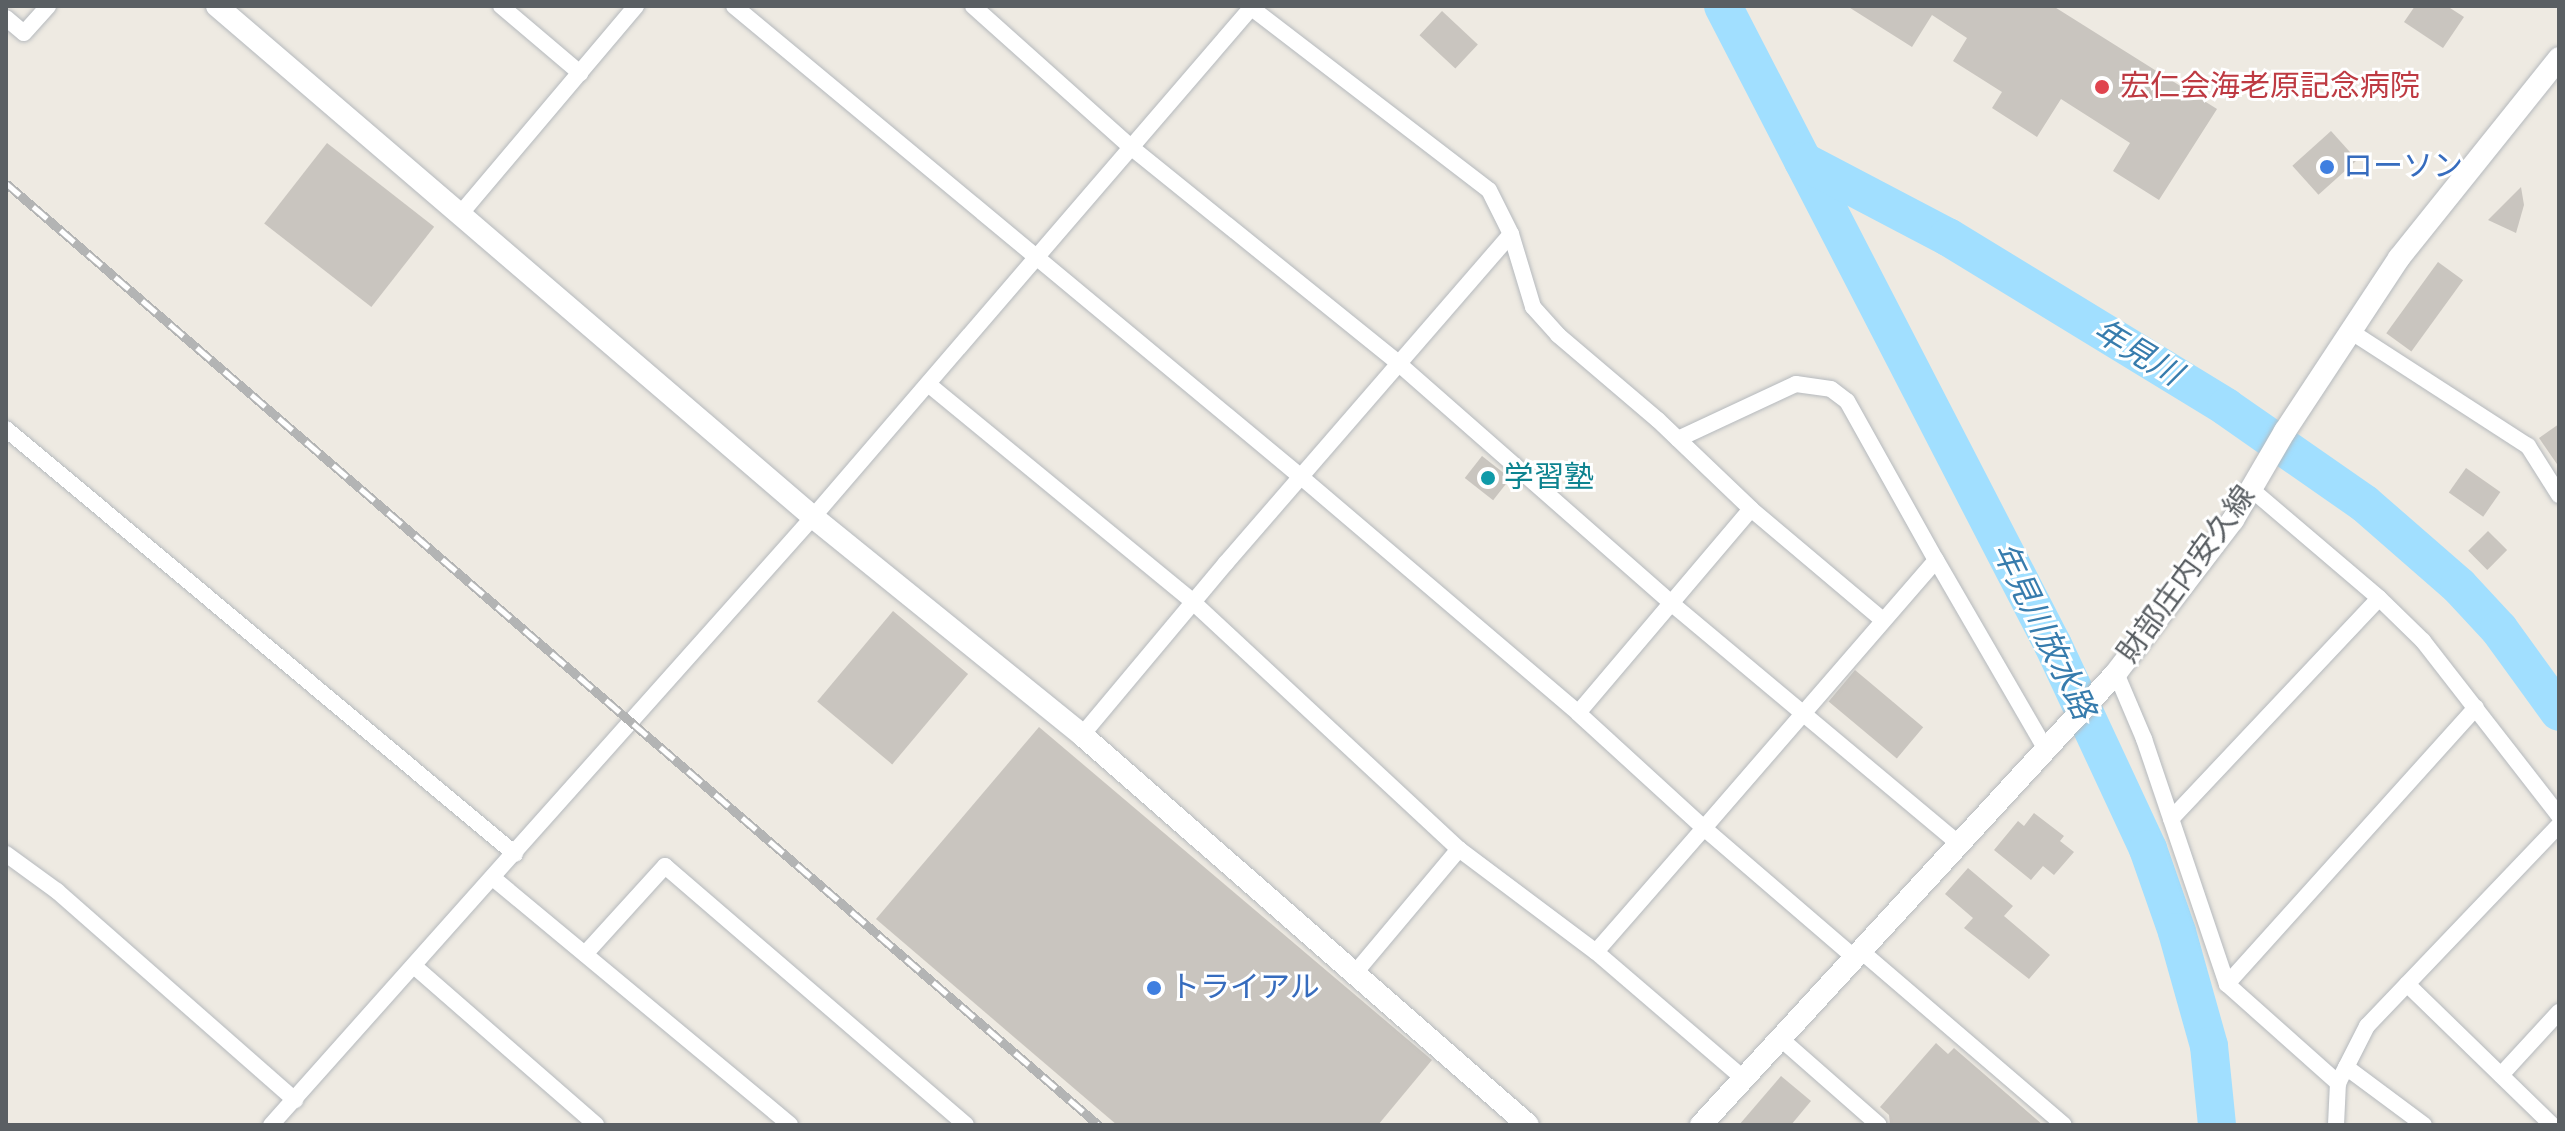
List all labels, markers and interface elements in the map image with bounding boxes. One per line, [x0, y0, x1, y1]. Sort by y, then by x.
place label: 宏仁会海老原記念病院 [2120, 69, 2420, 105]
marker: 宏仁会海老原記念病院 [2091, 76, 2113, 98]
place label: ローソン [2343, 149, 2463, 185]
marker: ローソン [2318, 158, 2336, 176]
water label: 年見川 [2086, 312, 2188, 394]
place label: 学習塾 [1504, 460, 1594, 496]
marker: 学習塾 [1479, 469, 1497, 487]
street label: 財部庄内安久線 [2111, 479, 2263, 671]
water label: 年見川放水路 [1984, 536, 2102, 726]
place label: トライアル [1170, 970, 1320, 1006]
marker: トライアル [1145, 979, 1163, 997]

